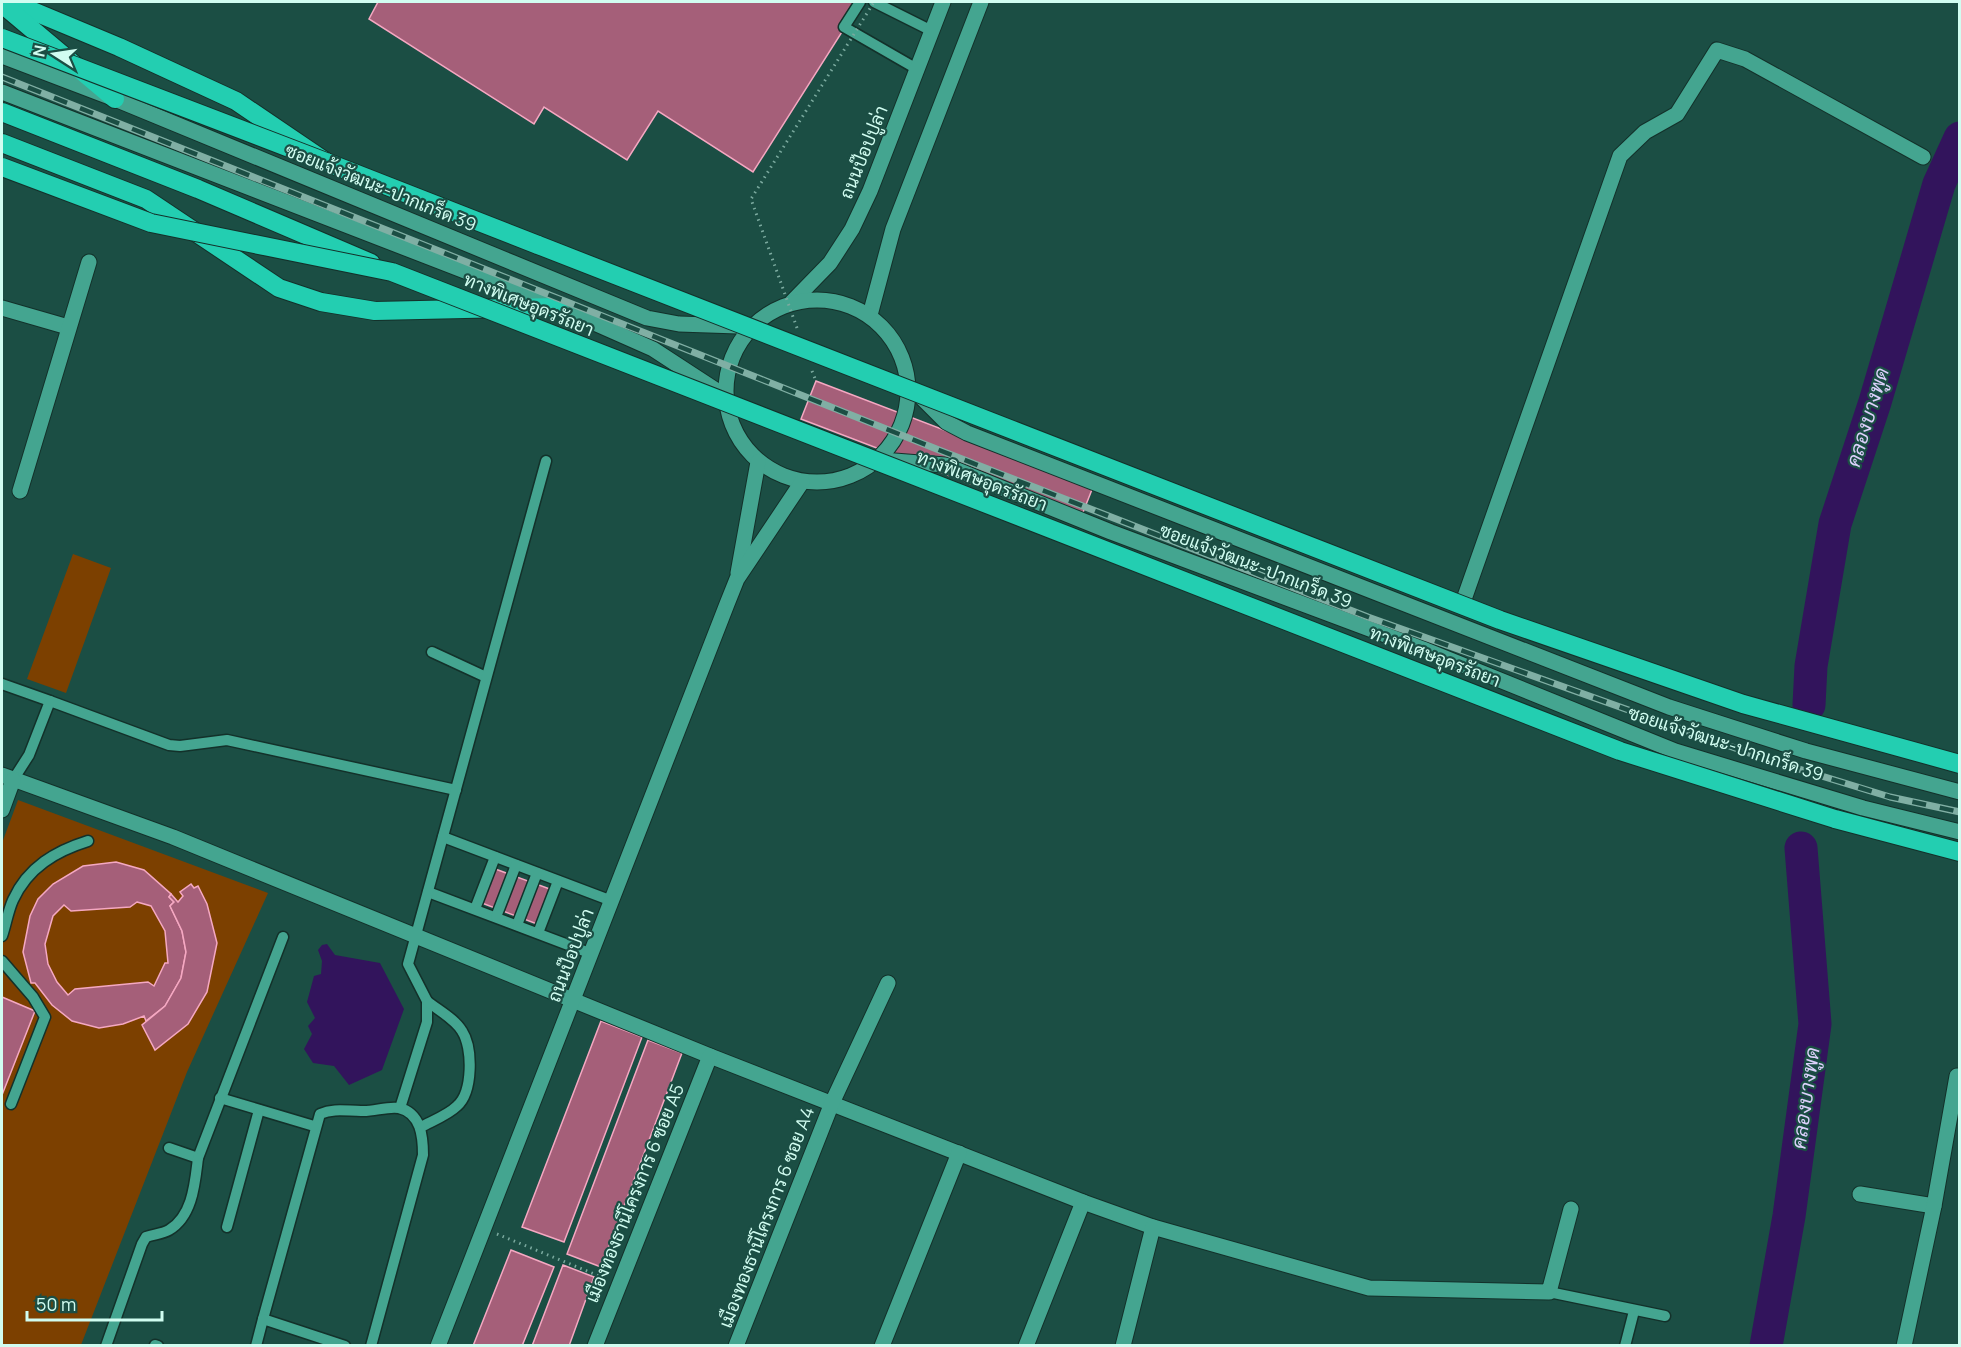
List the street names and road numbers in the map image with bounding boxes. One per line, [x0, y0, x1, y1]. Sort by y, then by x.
street label: ถนนป๊อปปูล่า [833, 102, 894, 203]
street label: ซอยแจ้งวัฒนะ-ปากเกร็ด 39 [282, 137, 481, 236]
street label: ทางพิเศษอุดรรัถยา [460, 267, 598, 342]
street label: ทางพิเศษอุดรรัถยา [913, 444, 1051, 517]
street label: ซอยแจ้งวัฒนะ-ปากเกร็ด 39 [1156, 516, 1356, 613]
street label: ทางพิเศษอุดรรัถยา [1366, 620, 1504, 693]
street label: ซอยแจ้งวัฒนะ-ปากเกร็ด 39 [1625, 699, 1827, 786]
street label: ถนนป๊อปปูล่า [541, 905, 601, 1006]
street label: เมืองทองธานีโครงการ 6 ซอย A5 [579, 1080, 689, 1306]
street label: เมืองทองธานีโครงการ 6 ซอย A4 [713, 1103, 819, 1331]

